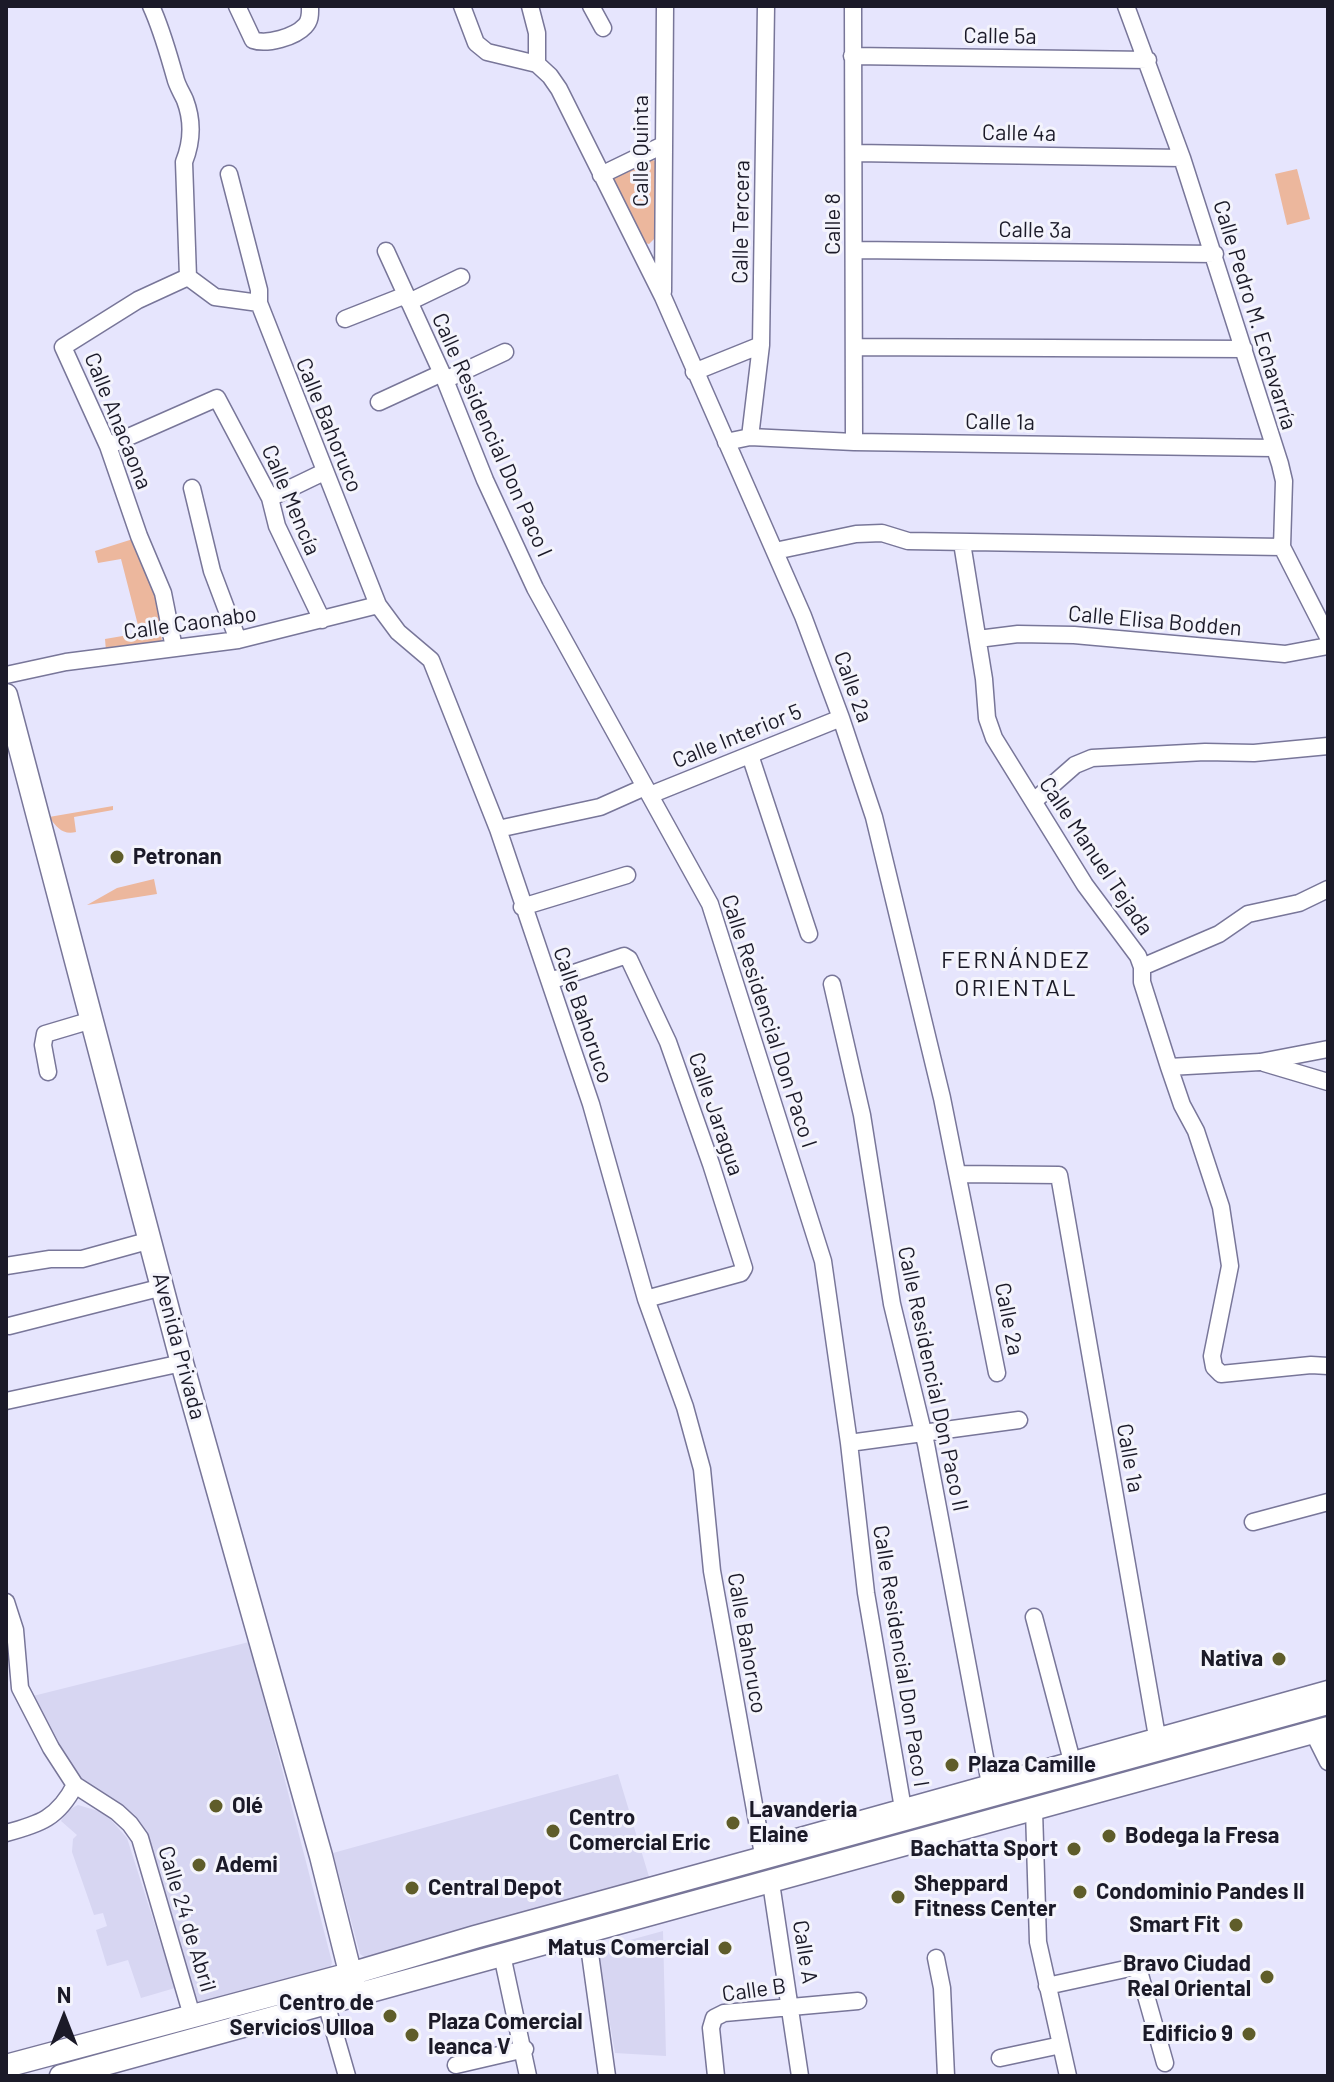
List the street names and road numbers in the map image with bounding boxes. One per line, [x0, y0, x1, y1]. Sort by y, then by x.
street label: Calle 5a [963, 22, 1037, 50]
street label: Calle Quinta [628, 95, 654, 207]
street label: Calle 4a [982, 119, 1056, 147]
street label: Calle Tercera [727, 160, 755, 284]
street label: Calle 8 [820, 193, 846, 255]
street label: Calle Pedro M. Echavarría [1207, 197, 1303, 433]
street label: Calle 3a [998, 216, 1072, 244]
street label: Calle Residencial Don Paco I [426, 309, 558, 561]
street label: Calle Anacaona [79, 349, 157, 493]
street label: Calle Bahoruco [290, 354, 368, 496]
street label: Calle 1a [965, 408, 1035, 436]
street label: Calle Mencía [256, 441, 326, 559]
street label: Calle Elisa Bodden [1067, 600, 1243, 642]
street label: Calle Caonabo [122, 601, 258, 645]
street label: Calle 2a [828, 648, 878, 726]
street label: Calle Interior 5 [669, 698, 805, 774]
street label: Calle Manuel Tejada [1033, 772, 1159, 940]
street label: Calle Residencial Don Paco I [716, 891, 822, 1151]
street label: Calle Bahoruco [547, 943, 619, 1087]
street label: Calle Jaragua [683, 1049, 749, 1179]
street label: Calle Residencial Don Paco II [892, 1244, 974, 1514]
street label: Avenida Privada [147, 1270, 211, 1422]
street label: Calle 2a [989, 1280, 1029, 1358]
street label: Calle 1a [1111, 1421, 1149, 1495]
street label: Calle Residencial Don Paco I [867, 1523, 935, 1789]
street label: Calle Bahoruco [722, 1571, 772, 1715]
street label: Calle 24 de Abril [152, 1843, 222, 1995]
street label: Calle A [787, 1918, 823, 1986]
street label: Calle B [720, 1972, 788, 2008]

